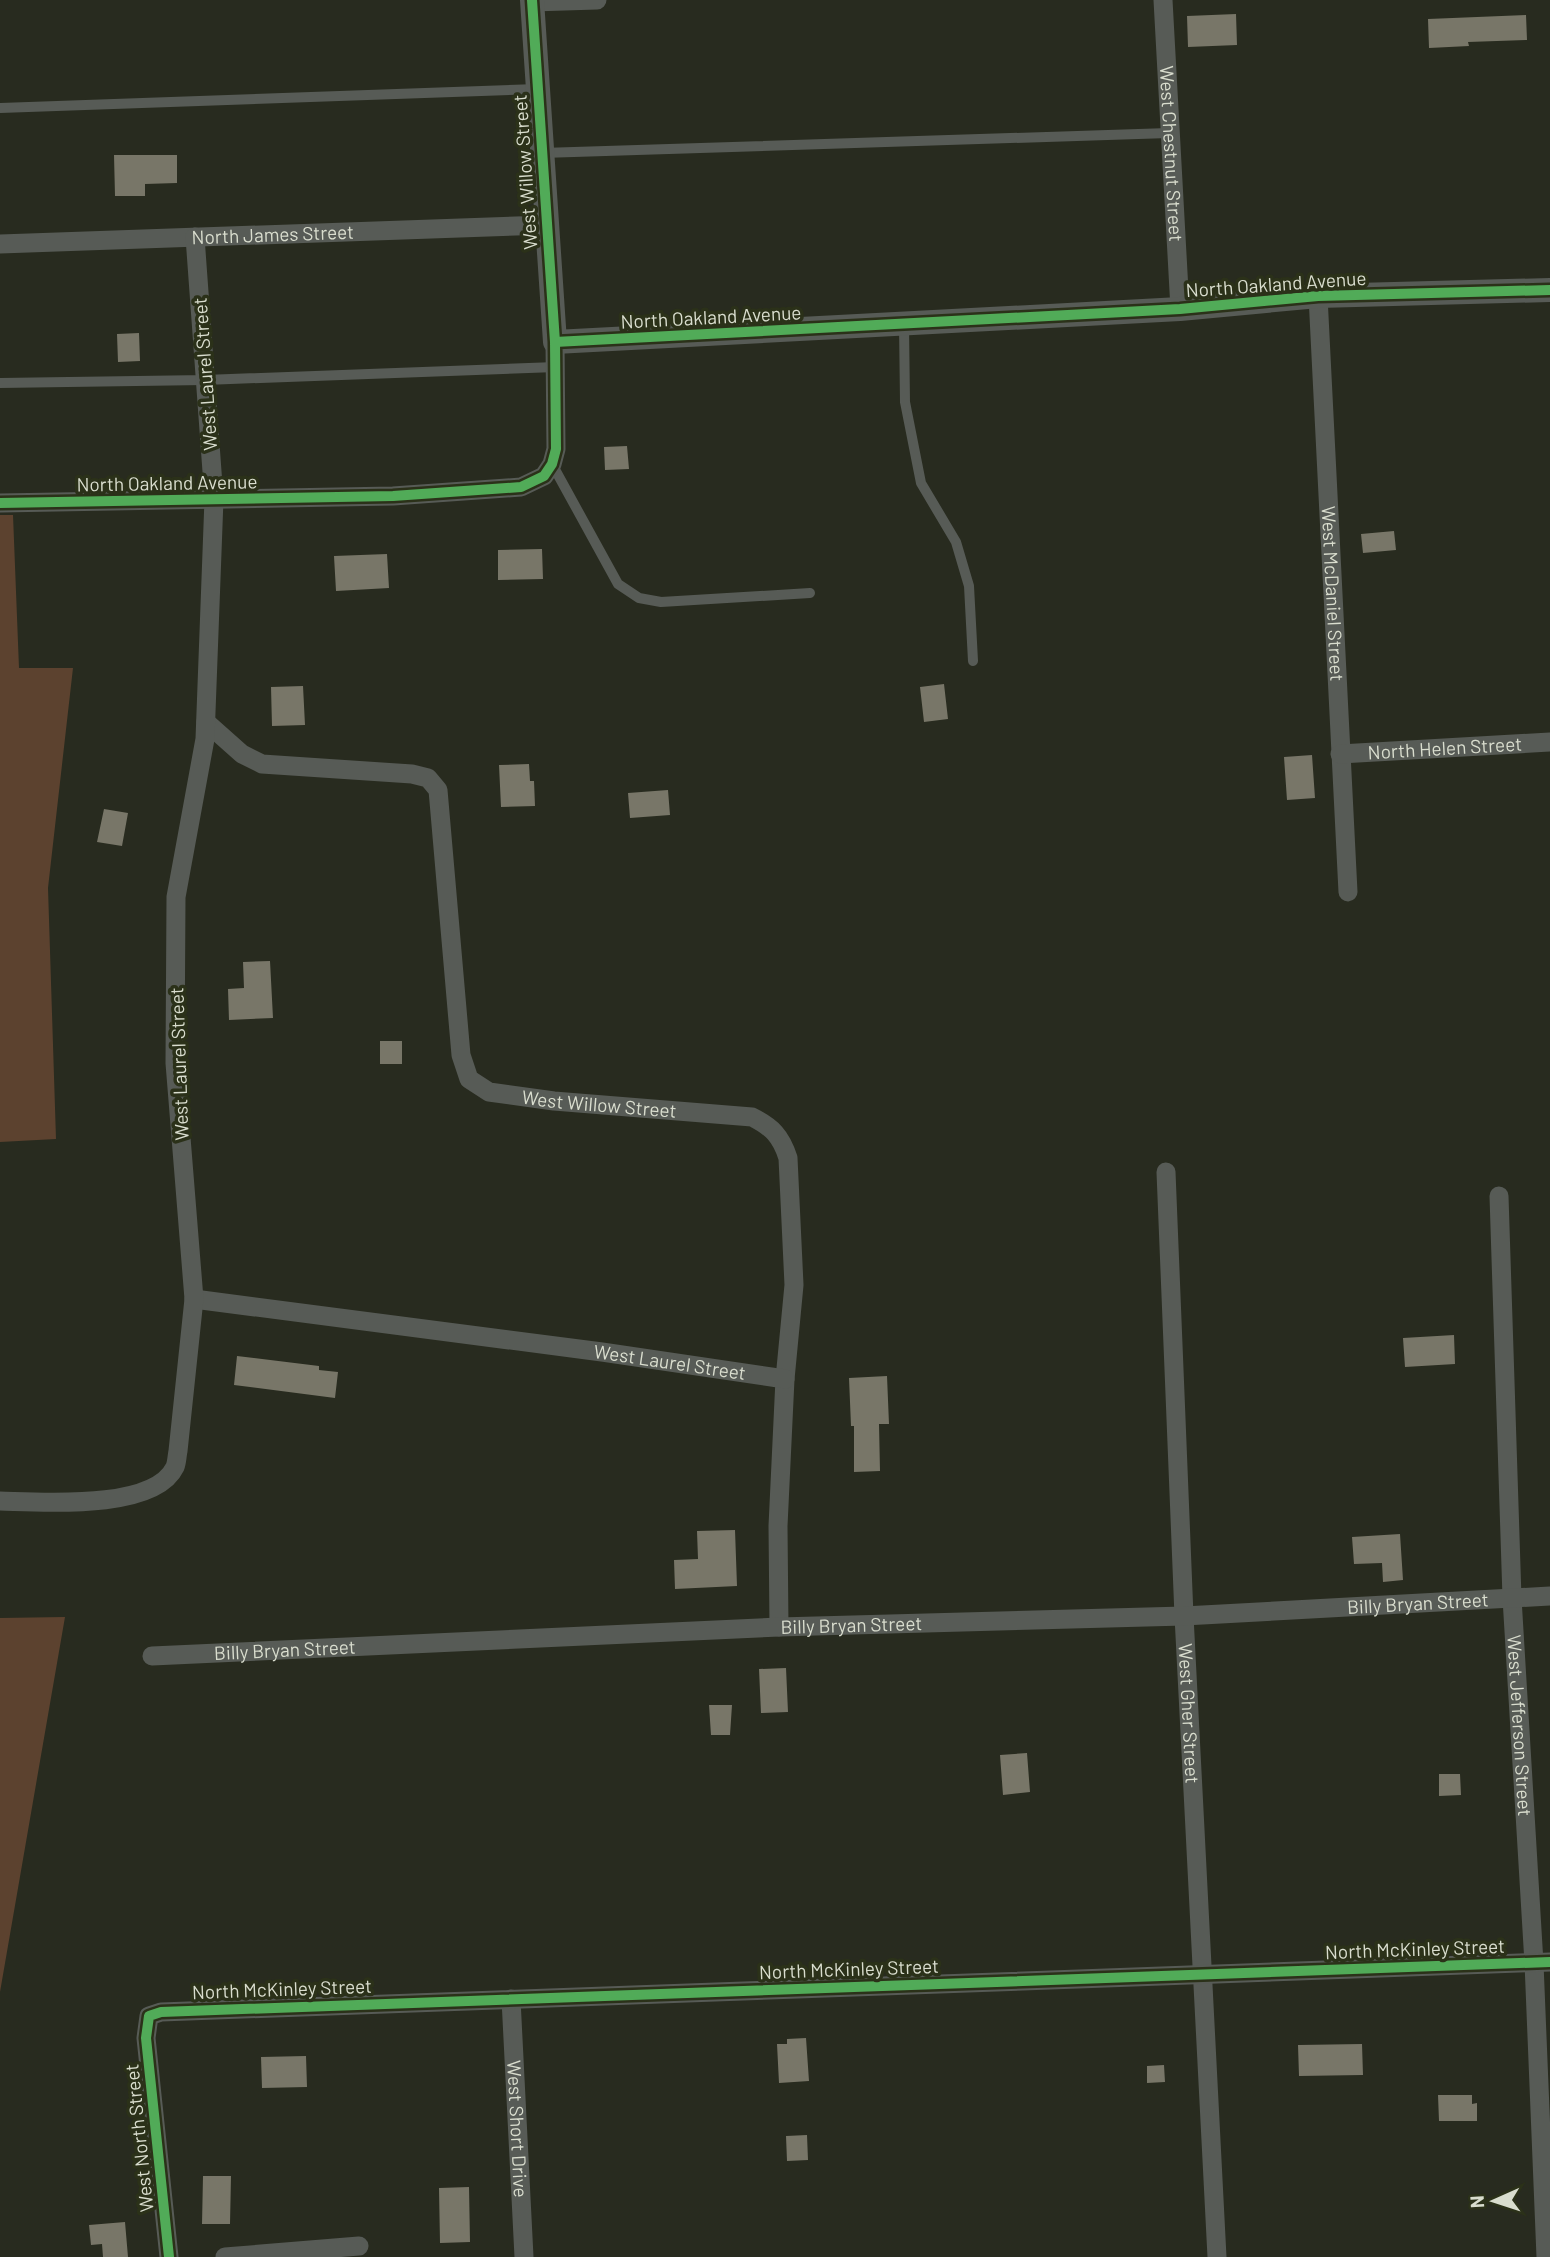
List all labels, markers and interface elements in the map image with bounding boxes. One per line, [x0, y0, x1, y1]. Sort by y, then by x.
street label: West Chestnut Street [1156, 65, 1188, 242]
street label: West Willow Street [508, 94, 541, 250]
street label: North James Street [191, 220, 354, 248]
street label: North Oakland Avenue [1185, 266, 1367, 301]
street label: West Laurel Street [188, 297, 221, 451]
street label: North Oakland Avenue [620, 300, 802, 333]
street label: North Oakland Avenue [76, 469, 258, 496]
street label: West McDaniel Street [1318, 505, 1349, 682]
street label: North Helen Street [1367, 732, 1523, 763]
street label: West Laurel Street [164, 987, 193, 1141]
street label: West Willow Street [520, 1085, 677, 1122]
street label: West Laurel Street [593, 1339, 747, 1384]
street label: Billy Bryan Street [1346, 1587, 1489, 1618]
street label: Billy Bryan Street [780, 1611, 922, 1638]
street label: West Jefferson Street [1503, 1634, 1537, 1817]
street label: Billy Bryan Street [214, 1635, 356, 1664]
street label: West Gher Street [1174, 1643, 1205, 1784]
street label: North McKinley Street [1325, 1934, 1505, 1963]
street label: North McKinley Street [759, 1954, 939, 1983]
street label: North McKinley Street [192, 1974, 372, 2003]
street label: West Short Drive [503, 2060, 533, 2198]
street label: West North Street [119, 2063, 158, 2213]
north arrow [1459, 2166, 1529, 2236]
text: N [1465, 2195, 1488, 2209]

